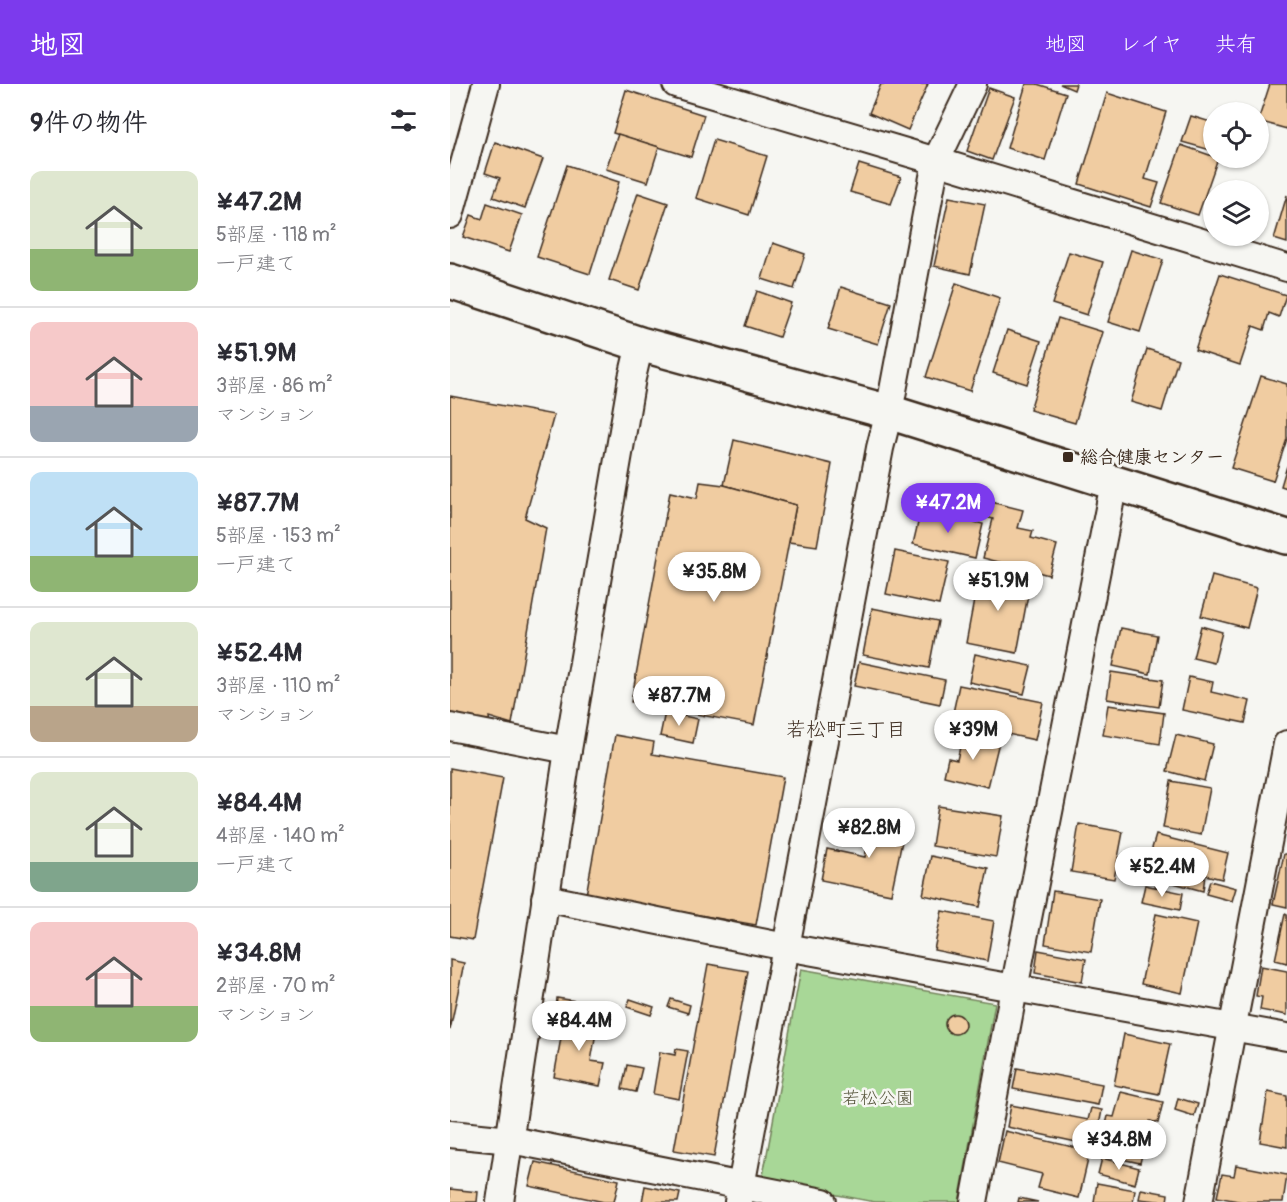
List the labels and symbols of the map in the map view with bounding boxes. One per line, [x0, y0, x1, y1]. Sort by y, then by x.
place label: 総合健康センター [1080, 446, 1224, 469]
marker: 総合健康センター [1061, 450, 1075, 464]
pin: ¥47.2M [899, 483, 997, 534]
pin: ¥35.8M [665, 552, 763, 603]
pin: ¥51.9M [949, 561, 1047, 612]
pin: ¥87.7M [630, 676, 728, 727]
pin: ¥39M [937, 710, 1009, 761]
district label: 若松町三丁目 [786, 717, 906, 742]
pin: ¥82.8M [820, 808, 918, 859]
pin: ¥52.4M [1113, 847, 1211, 898]
pin: ¥84.4M [530, 1001, 628, 1052]
park label: 若松公園 [842, 1087, 914, 1110]
pin: ¥34.8M [1070, 1120, 1168, 1171]

